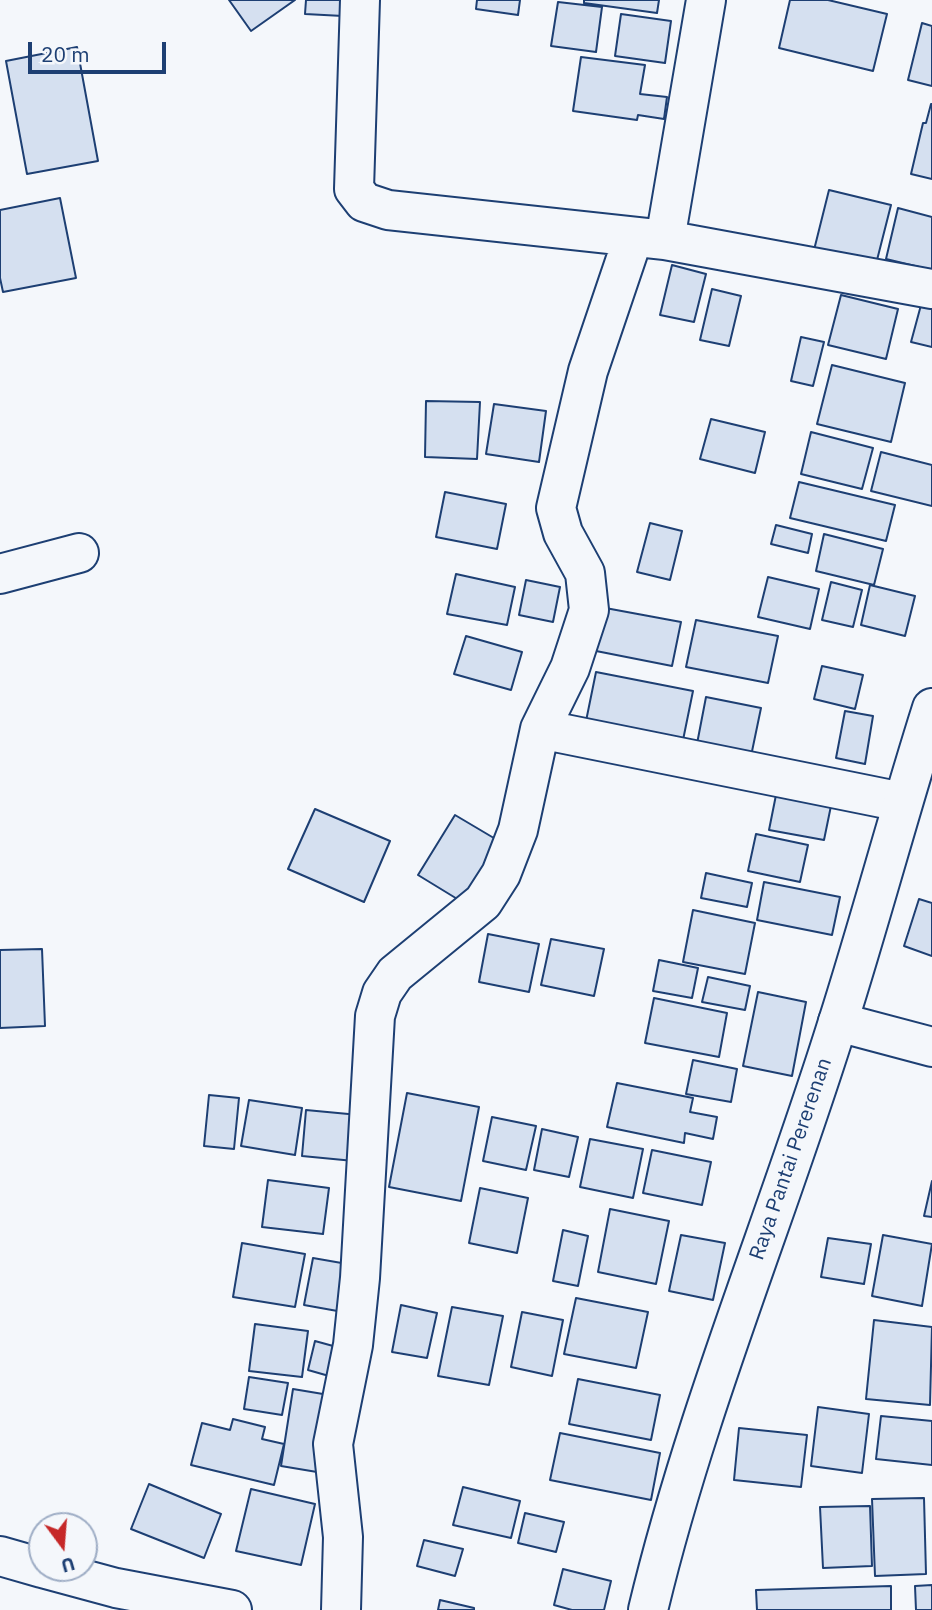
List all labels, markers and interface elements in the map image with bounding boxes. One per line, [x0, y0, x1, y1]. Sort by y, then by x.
scale bar [32, 28, 170, 72]
text: 20 m [41, 40, 90, 68]
street label: Raya Pantai Pererenan [745, 1055, 837, 1263]
north arrow [28, 1512, 98, 1582]
text: U [59, 1552, 78, 1579]

